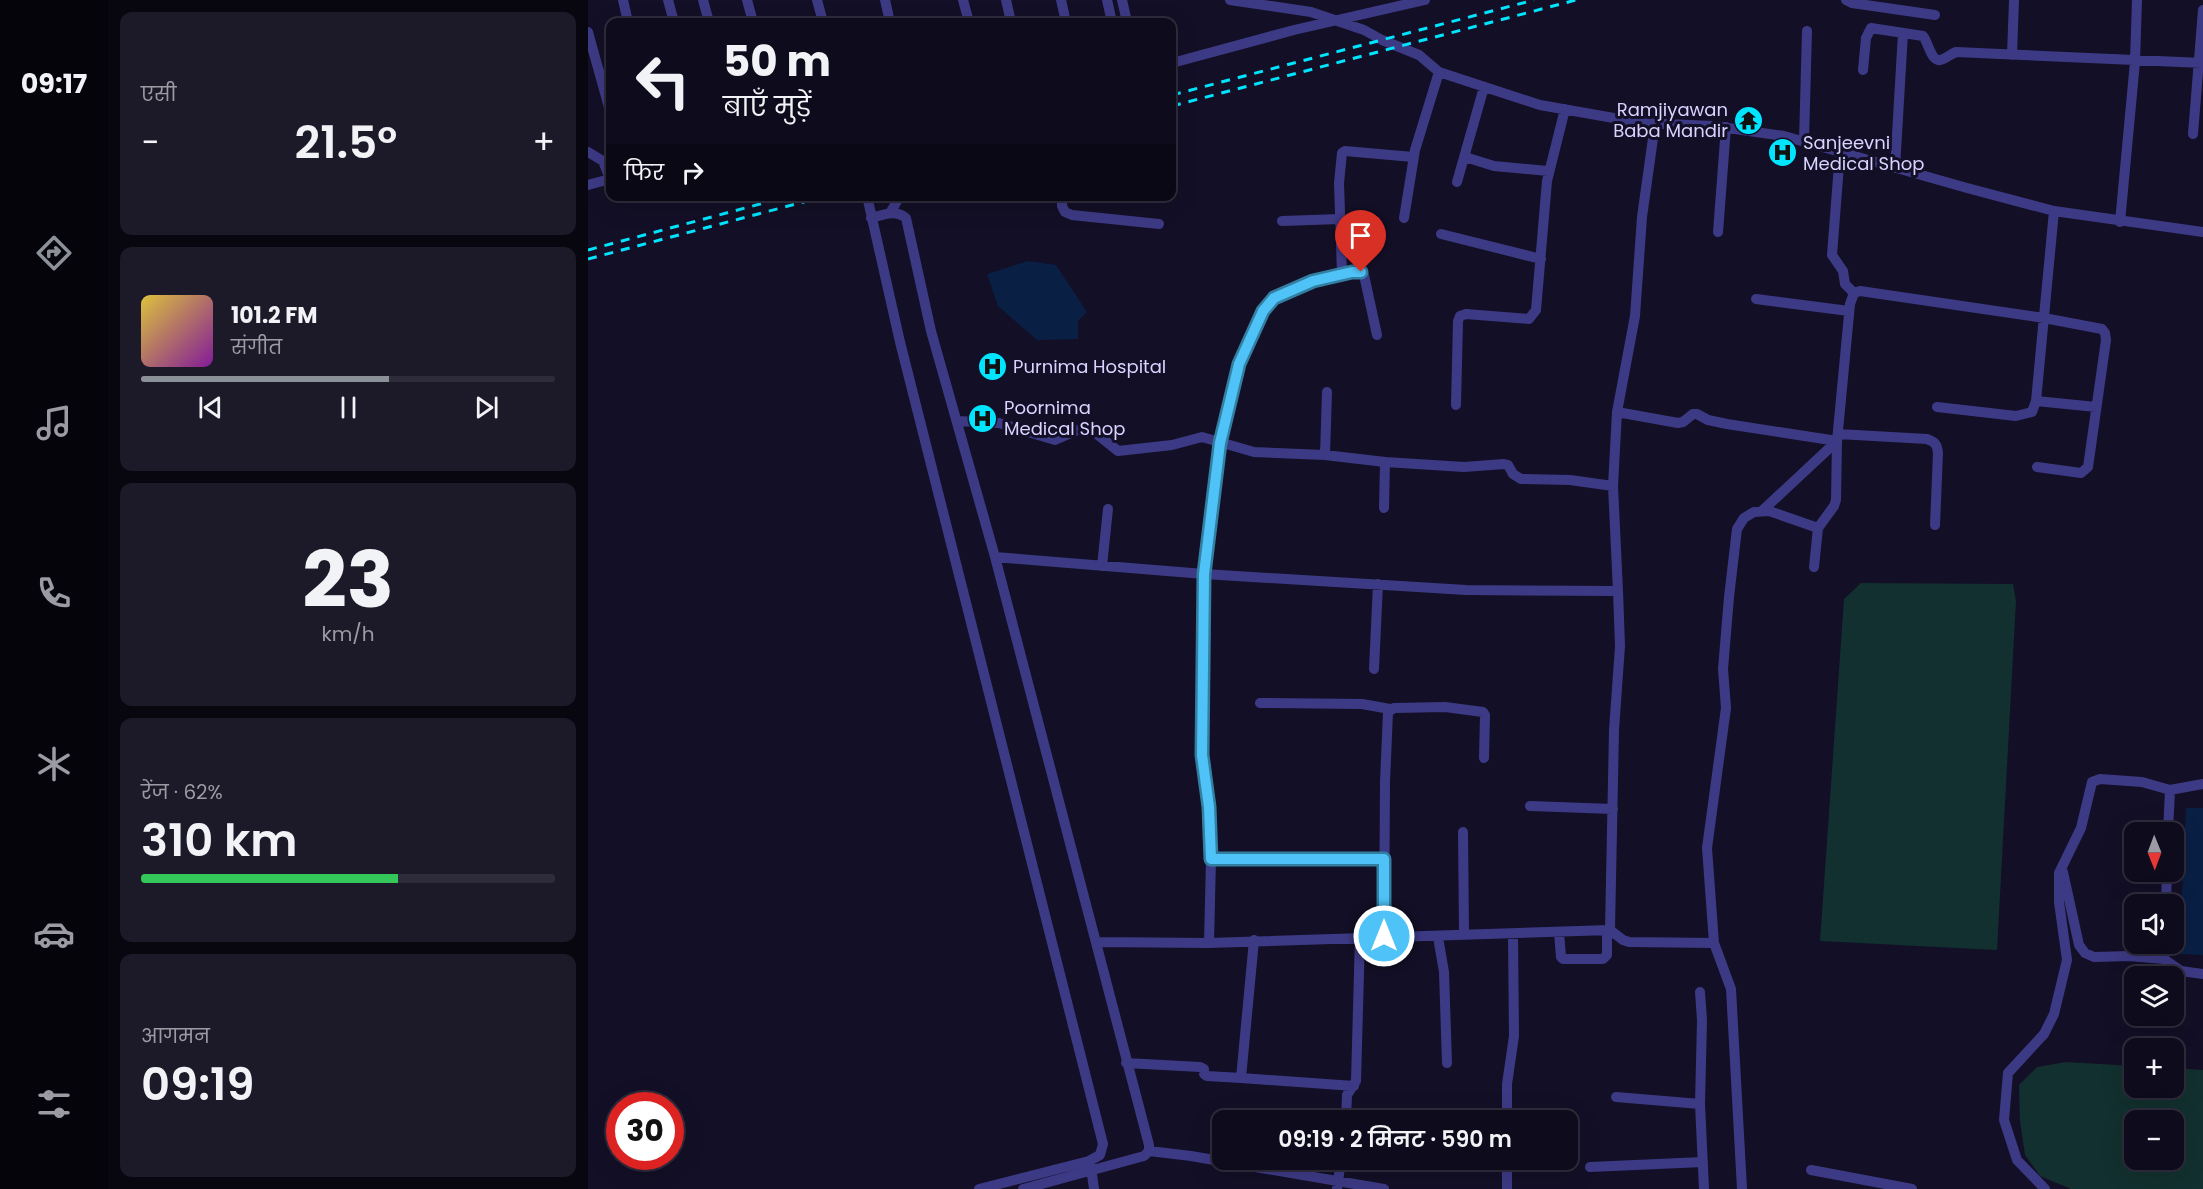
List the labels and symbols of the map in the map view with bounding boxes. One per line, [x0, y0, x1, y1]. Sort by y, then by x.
place label: Ramjiyawan Baba Mandir [1613, 97, 1728, 143]
temple icon: Ramjiyawan Baba Mandir [1733, 104, 1765, 136]
place label: Sanjeevni Medical Shop [1803, 130, 1924, 176]
hospital icon: Sanjeevni Medical Shop [1766, 137, 1798, 169]
pin [1335, 210, 1386, 272]
hospital icon: Purnima Hospital [976, 351, 1008, 383]
place label: Purnima Hospital [1013, 354, 1166, 379]
place label: Poornima Medical Shop [1004, 395, 1125, 441]
hospital icon: Poornima Medical Shop [967, 402, 999, 434]
north arrow [2124, 822, 2184, 882]
position arrow [1352, 904, 1416, 968]
speed limit sign: 30 [606, 1092, 684, 1170]

